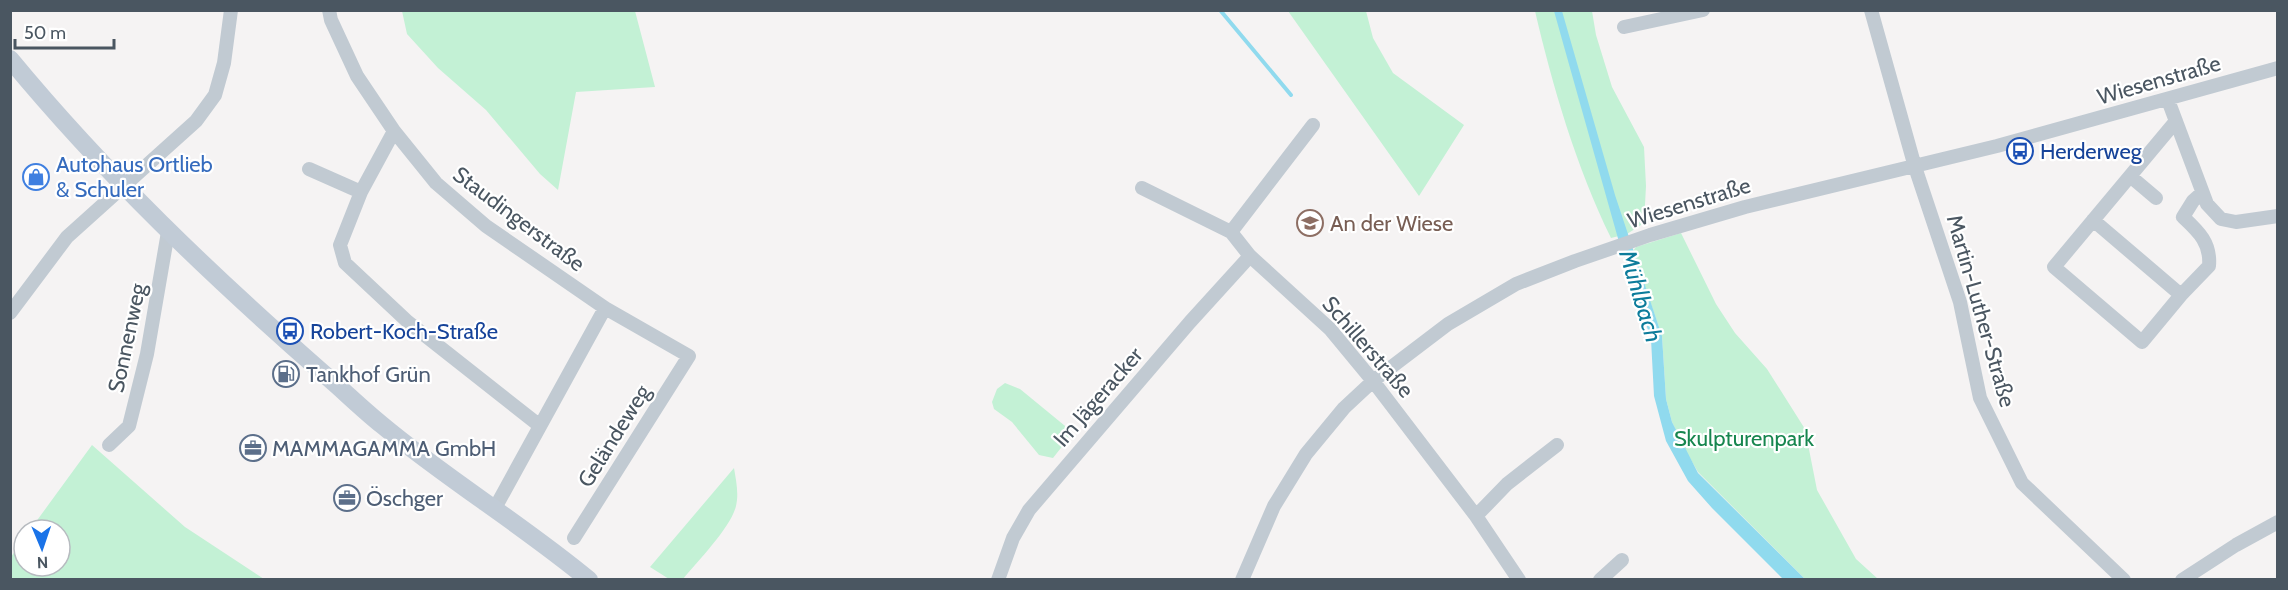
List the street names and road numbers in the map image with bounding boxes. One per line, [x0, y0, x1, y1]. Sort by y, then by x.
street label: Wiesenstraße [2094, 50, 2224, 110]
street label: Staudingerstraße [448, 161, 590, 277]
street label: Wiesenstraße [1624, 172, 1754, 234]
street label: Martin-Luther-Straße [1941, 212, 2021, 410]
street label: Sonnenweg [102, 280, 152, 395]
street label: Schillerstraße [1317, 291, 1419, 403]
street label: Im Jägeracker [1048, 342, 1148, 452]
street label: Geländeweg [572, 379, 657, 492]

